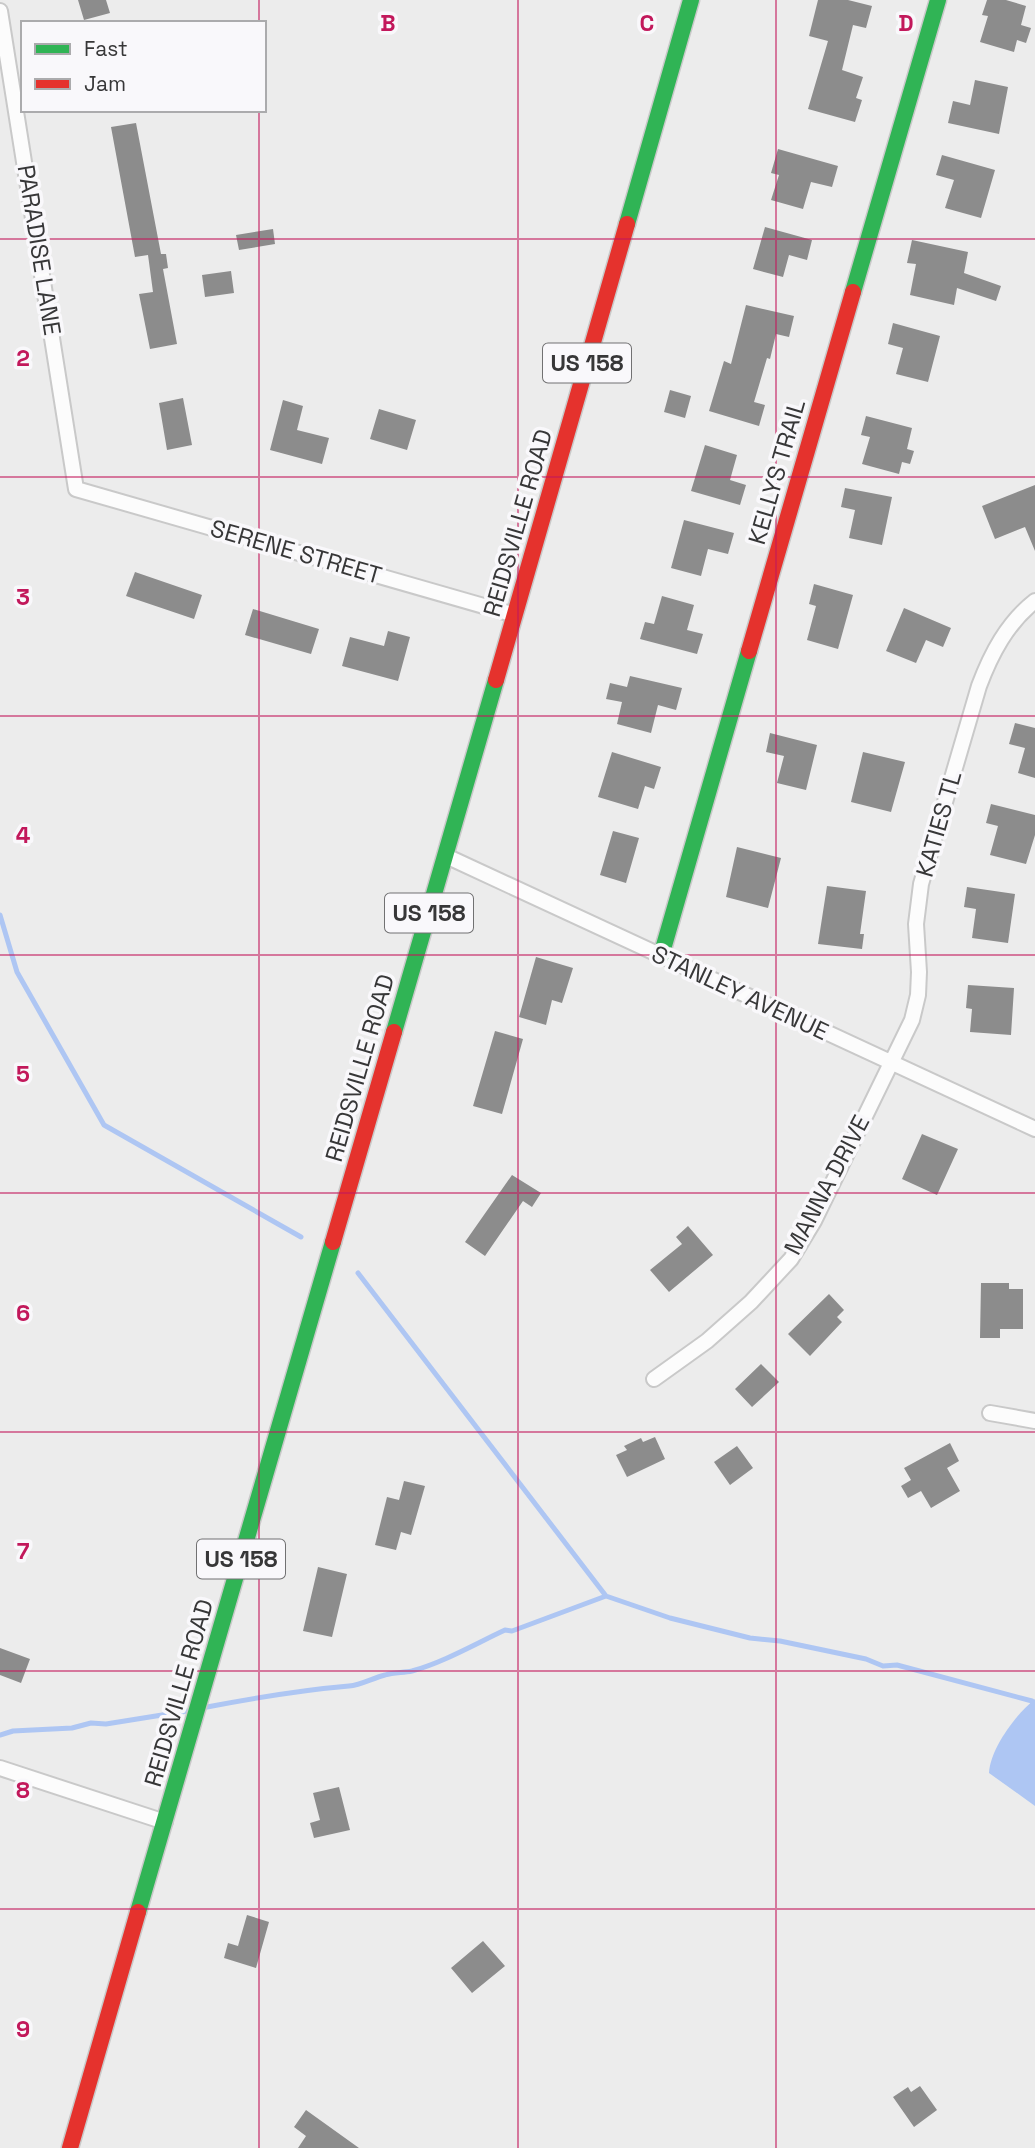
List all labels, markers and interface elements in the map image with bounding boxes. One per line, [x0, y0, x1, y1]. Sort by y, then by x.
text: B [380, 8, 396, 38]
text: C [640, 8, 654, 38]
text: D [898, 8, 914, 38]
legend [21, 21, 266, 112]
text: Fast [84, 35, 128, 62]
text: Jam [84, 70, 126, 97]
street label: PARADISE LANE [11, 162, 68, 337]
text: 2 [16, 343, 30, 373]
road number: US 158 [543, 344, 631, 382]
street label: KELLYS TRAIL [741, 396, 812, 548]
street label: REIDSVILLE ROAD [476, 426, 559, 620]
street label: SERENE STREET [207, 512, 385, 591]
text: 3 [16, 582, 30, 612]
street label: KATIES TL [909, 767, 968, 880]
text: 4 [16, 820, 31, 850]
road number: US 158 [385, 893, 473, 932]
street label: STANLEY AVENUE [647, 938, 834, 1047]
street label: REIDSVILLE ROAD [318, 971, 401, 1165]
text: 5 [16, 1059, 30, 1089]
street label: MANNA DRIVE [777, 1110, 876, 1260]
text: 6 [16, 1298, 30, 1328]
text: 7 [17, 1536, 30, 1566]
road number: US 158 [197, 1540, 285, 1578]
street label: REIDSVILLE ROAD [137, 1596, 220, 1790]
text: 8 [16, 1775, 30, 1805]
text: 9 [16, 2014, 30, 2044]

